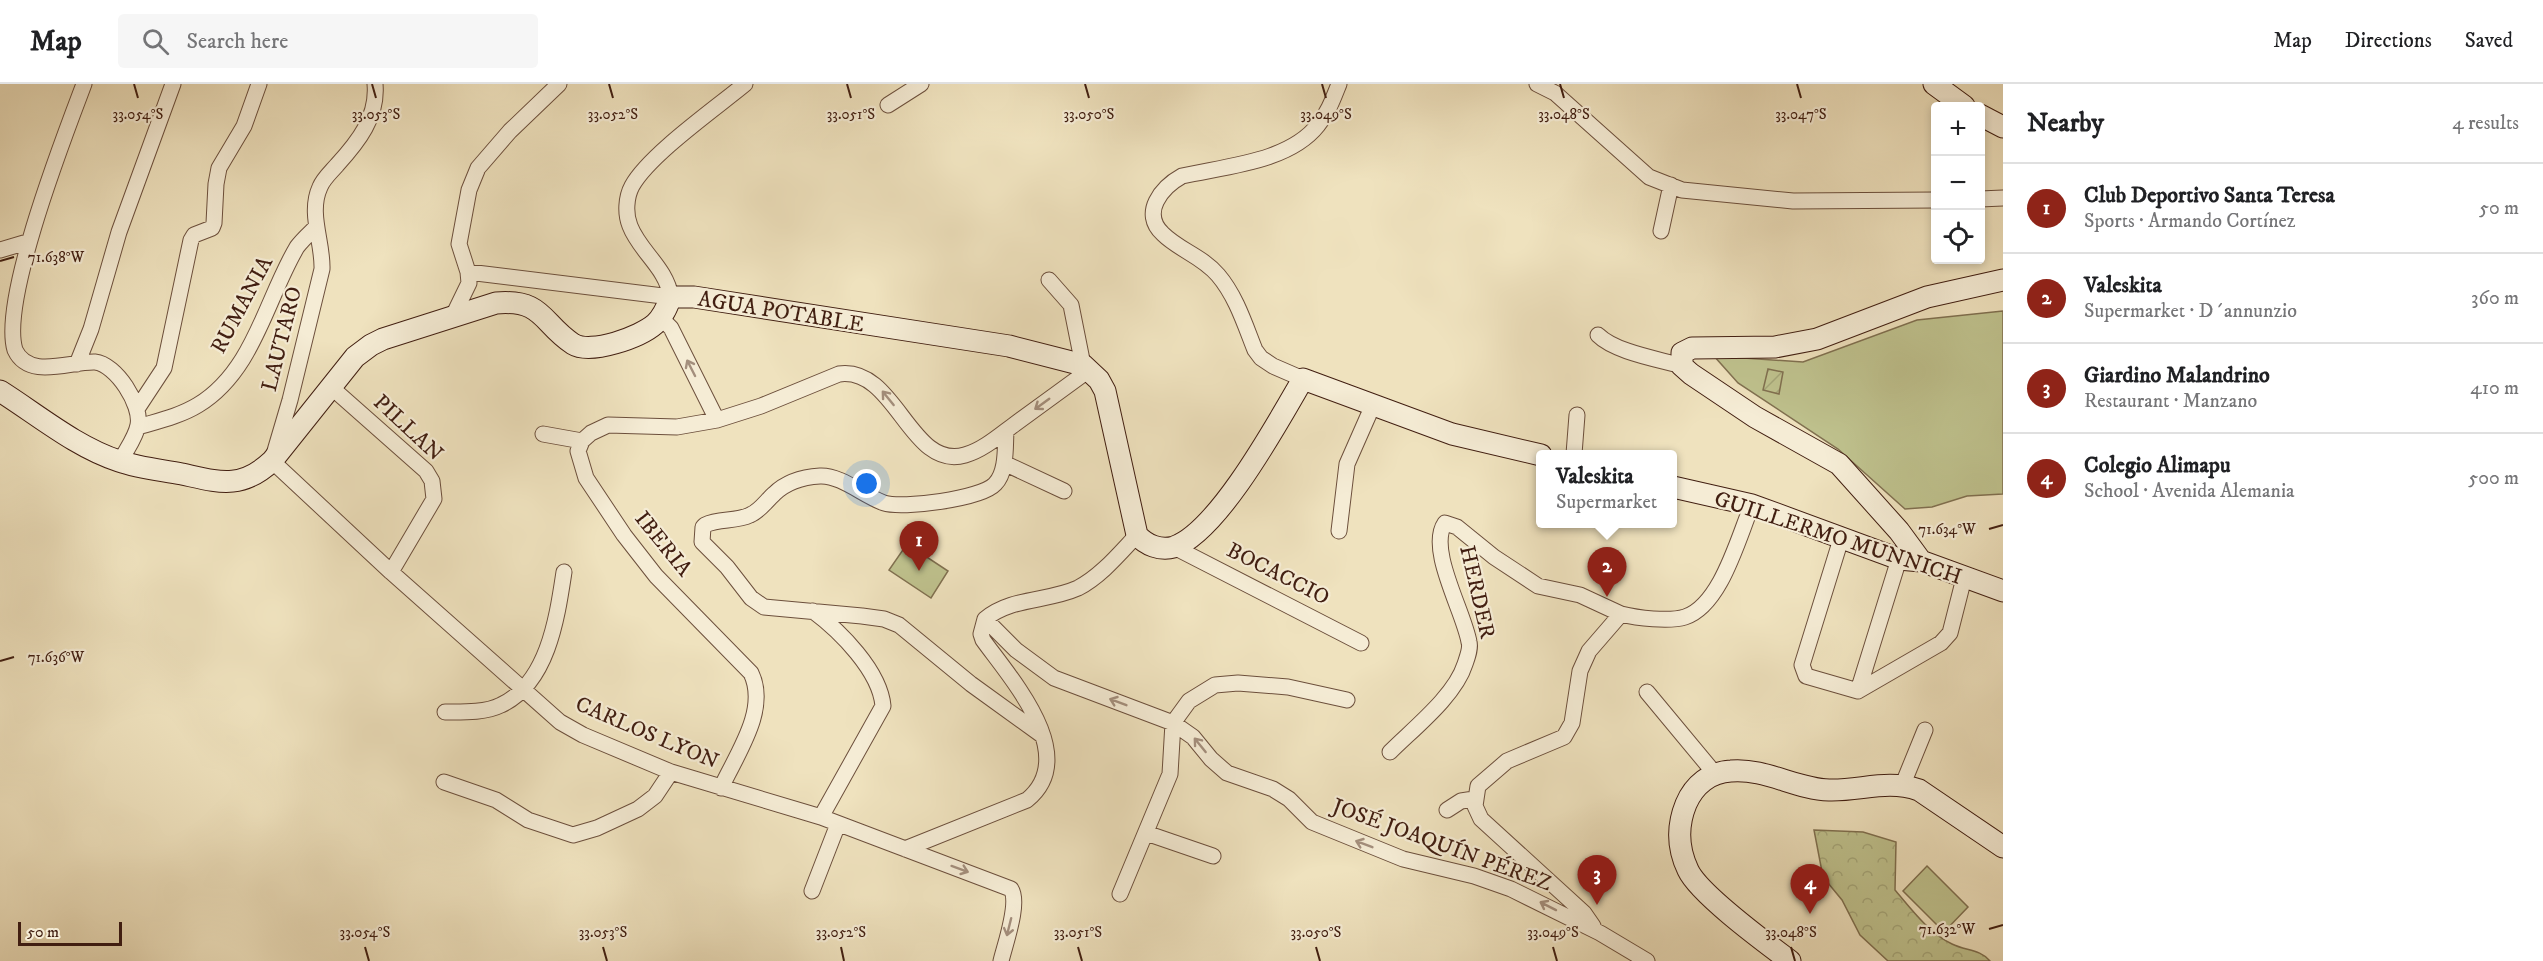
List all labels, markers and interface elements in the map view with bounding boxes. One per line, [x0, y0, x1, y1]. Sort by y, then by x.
search box [118, 14, 538, 68]
text: Map [30, 24, 82, 59]
icon: search [139, 25, 172, 58]
text: Search here [187, 28, 288, 55]
text: Map [2273, 28, 2312, 54]
text: Directions [2345, 28, 2432, 54]
text: Saved [2465, 28, 2513, 54]
map controls [1931, 102, 1985, 264]
button: + [1931, 102, 1985, 156]
text: 33.054°S [113, 105, 164, 124]
text: 33.053°S [352, 105, 400, 124]
text: 33.052°S [588, 105, 638, 124]
text: 33.051°S [827, 105, 875, 124]
text: 33.050°S [1063, 105, 1115, 124]
text: 33.049°S [1300, 105, 1352, 124]
text: 33.048°S [1538, 105, 1590, 124]
text: 33.047°S [1775, 105, 1827, 124]
text: Nearby [2027, 107, 2104, 140]
text: 4 results [2452, 111, 2519, 136]
button: − [1931, 156, 1985, 210]
text: Club Deportivo Santa Teresa [2084, 182, 2335, 209]
text: 1 [2043, 196, 2050, 221]
text: 50 m [2479, 196, 2519, 221]
text: Sports · Armando Cortínez [2084, 209, 2295, 234]
button: locate [1931, 210, 1985, 264]
text: 71.638°W [28, 248, 84, 267]
street label: RUMANIA [205, 251, 279, 358]
text: Valeskita [2084, 272, 2162, 299]
street label: LAUTARO [256, 284, 308, 394]
street label: AGUA POTABLE [696, 286, 866, 338]
text: 2 [2042, 286, 2051, 311]
text: 360 m [2471, 286, 2519, 311]
text: Supermarket · D´annunzio [2084, 299, 2297, 324]
one-way arrow [685, 359, 696, 377]
text: Giardino Malandrino [2084, 362, 2270, 389]
text: 3 [2043, 376, 2050, 401]
text: 410 m [2470, 376, 2519, 401]
street label: PILLAN [367, 389, 449, 467]
text: Restaurant · Manzano [2084, 389, 2257, 414]
one-way arrow [881, 390, 894, 406]
one-way arrow [1034, 398, 1050, 411]
popup [1536, 450, 1677, 528]
text: Colegio Alimapu [2084, 452, 2231, 479]
text: Valeskita [1556, 463, 1634, 490]
text: 4 [2041, 466, 2052, 491]
text: 500 m [2468, 466, 2519, 491]
your location [852, 469, 881, 498]
text: School · Avenida Alemania [2084, 479, 2295, 504]
street label: GUILLERMO MUNNICH [1711, 485, 1965, 591]
text: Supermarket [1556, 490, 1657, 515]
street label: IBERIA [629, 506, 698, 583]
text: 71.634°W [1918, 520, 1976, 539]
pin: 1 [900, 522, 938, 571]
street label: BOCACCIO [1222, 537, 1334, 611]
street label: HERDER [1453, 543, 1501, 642]
pin: 2 [1588, 548, 1626, 597]
text: 71.636°W [28, 648, 85, 667]
street label: CARLOS LYON [571, 691, 723, 775]
one-way arrow [1109, 695, 1128, 706]
one-way arrow [1193, 738, 1206, 754]
street label: JOSÉ JOAQUÍN PÉREZ [1327, 791, 1556, 897]
one-way arrow [1355, 837, 1373, 848]
pin: 3 [1578, 856, 1616, 905]
pin: 4 [1790, 864, 1830, 914]
one-way arrow [950, 865, 969, 876]
one-way arrow [1539, 899, 1557, 911]
one-way arrow [1003, 917, 1015, 936]
scale bar [18, 919, 122, 946]
text: 71.632°W [1919, 920, 1975, 939]
text: 50 m [27, 922, 59, 942]
text: 33.054°S [340, 923, 391, 942]
text: 33.053°S [579, 923, 627, 942]
text: 33.052°S [816, 923, 866, 942]
text: 33.051°S [1054, 923, 1102, 942]
text: 33.050°S [1290, 923, 1342, 942]
text: 33.049°S [1527, 923, 1579, 942]
text: 33.048°S [1765, 923, 1817, 942]

